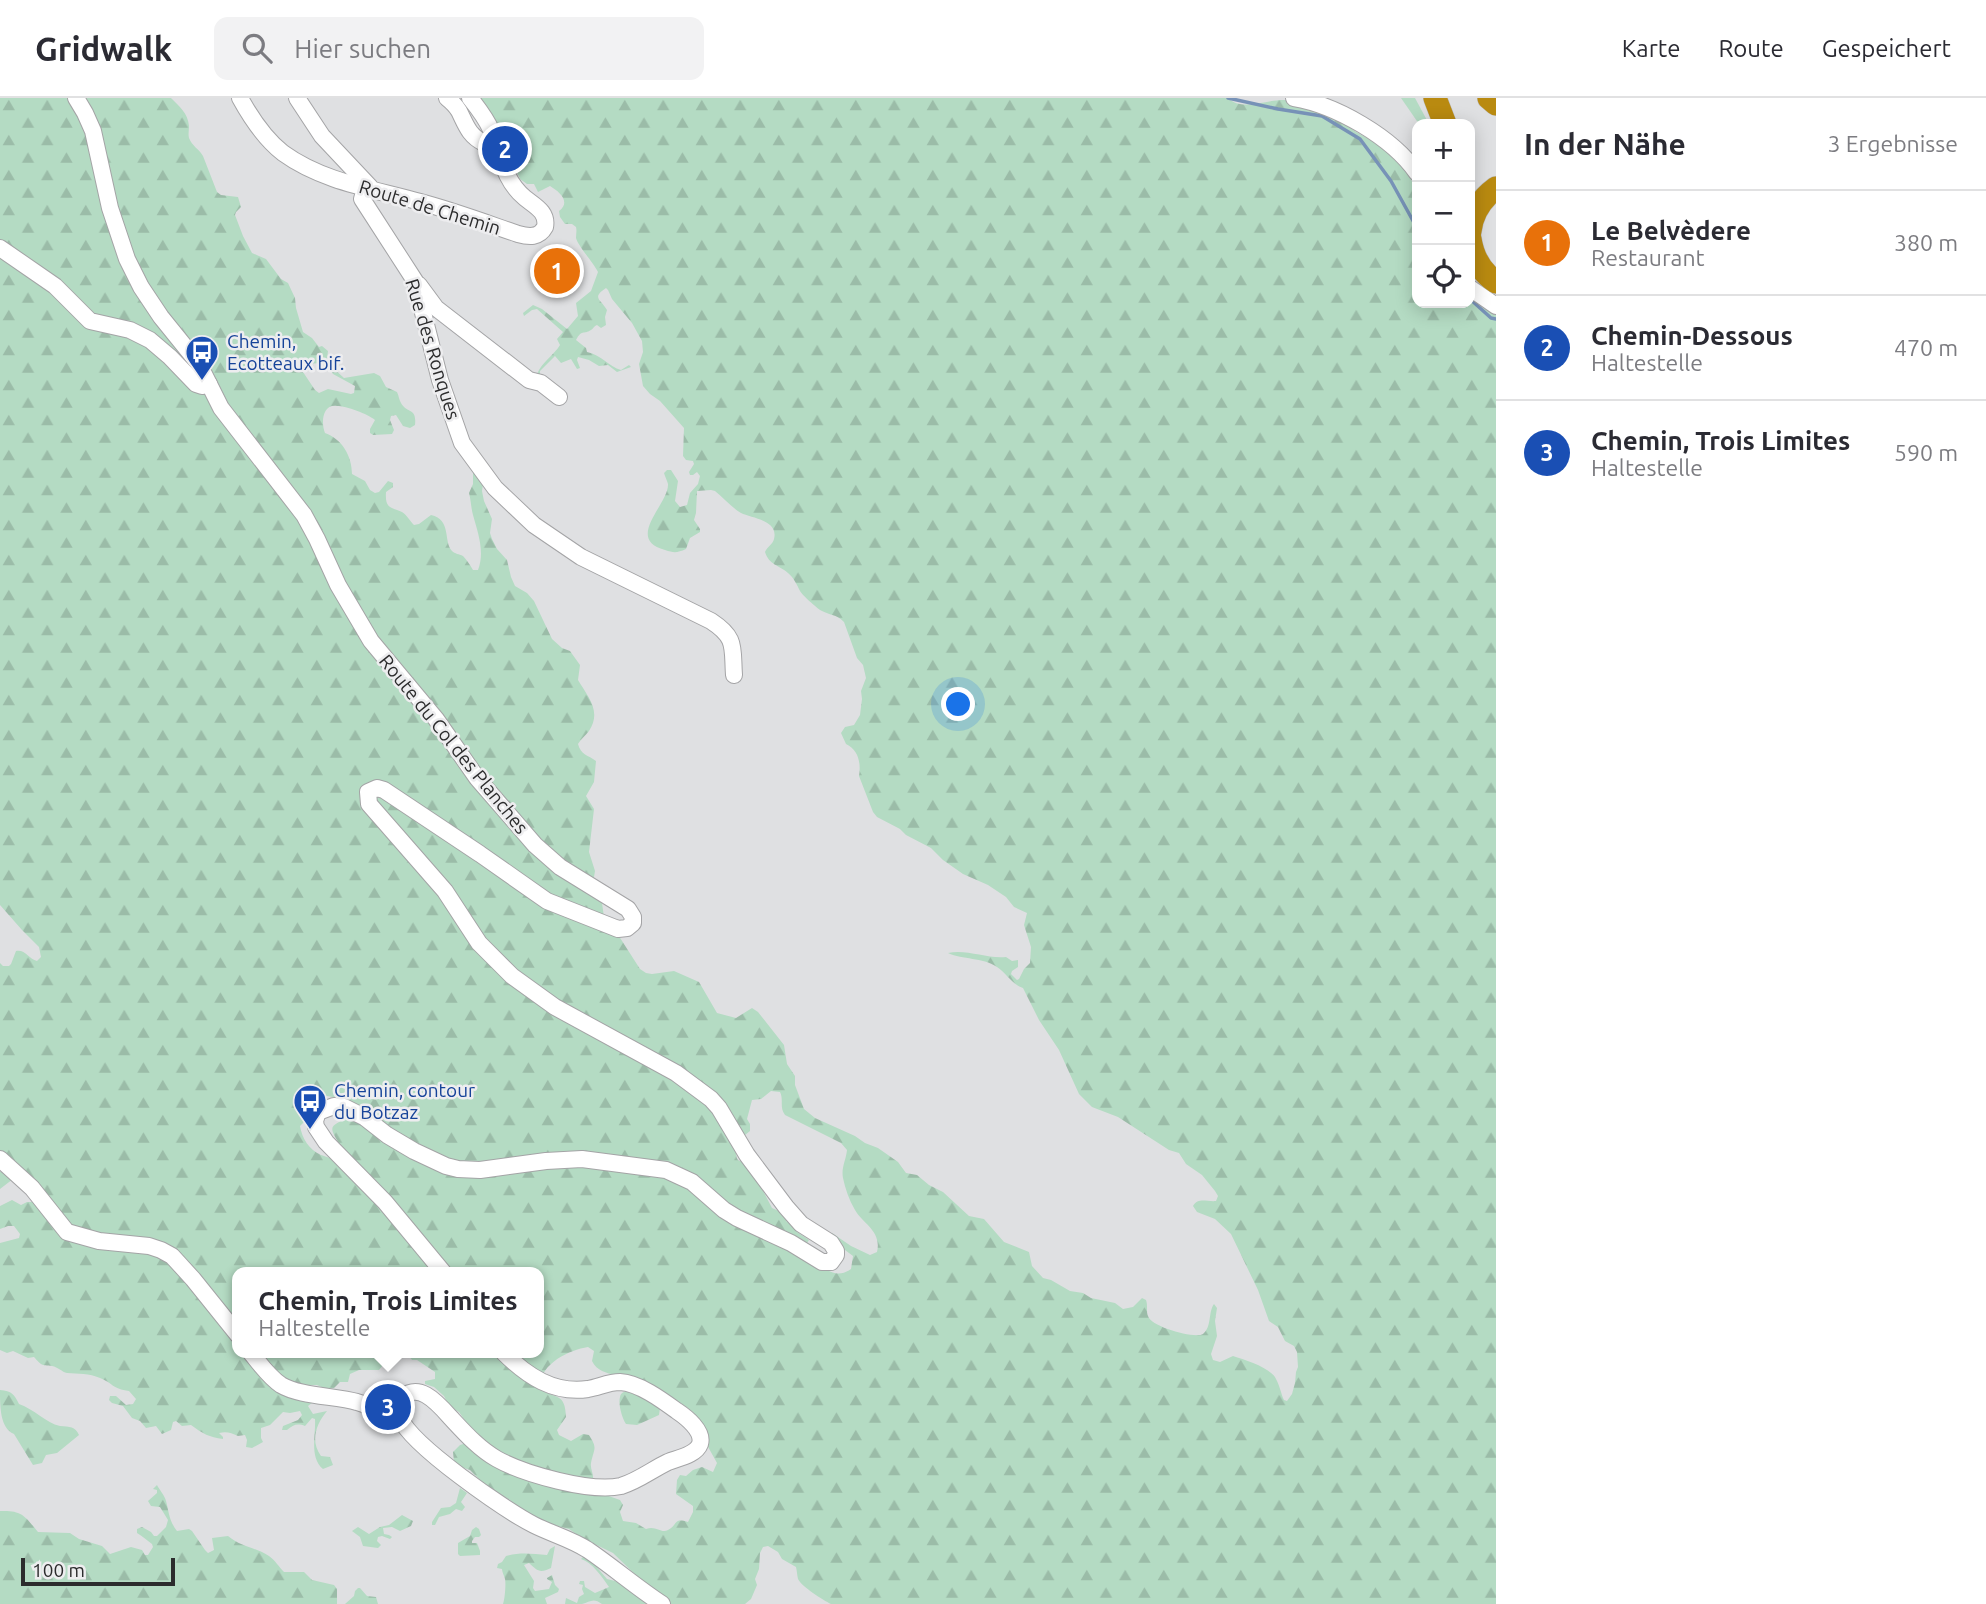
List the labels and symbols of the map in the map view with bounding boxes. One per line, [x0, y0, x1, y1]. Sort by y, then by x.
pin: 2 [482, 123, 528, 175]
street label: Route de Chemin [357, 175, 503, 239]
pin: 1 [534, 245, 580, 297]
street label: Rue des Ronques [401, 276, 465, 422]
place label: Chemin, Ecotteaux bif. [227, 330, 344, 374]
bus stop icon: Chemin, Ecotteaux bif. [183, 333, 221, 382]
street label: Route du Col des Planches [375, 650, 533, 838]
your location [941, 687, 975, 721]
place label: Chemin, contour du Botzaz [334, 1079, 475, 1123]
bus stop icon: Chemin, contour du Botzaz [291, 1082, 329, 1131]
pin: 3 [365, 1381, 411, 1433]
scale bar [21, 1555, 175, 1587]

